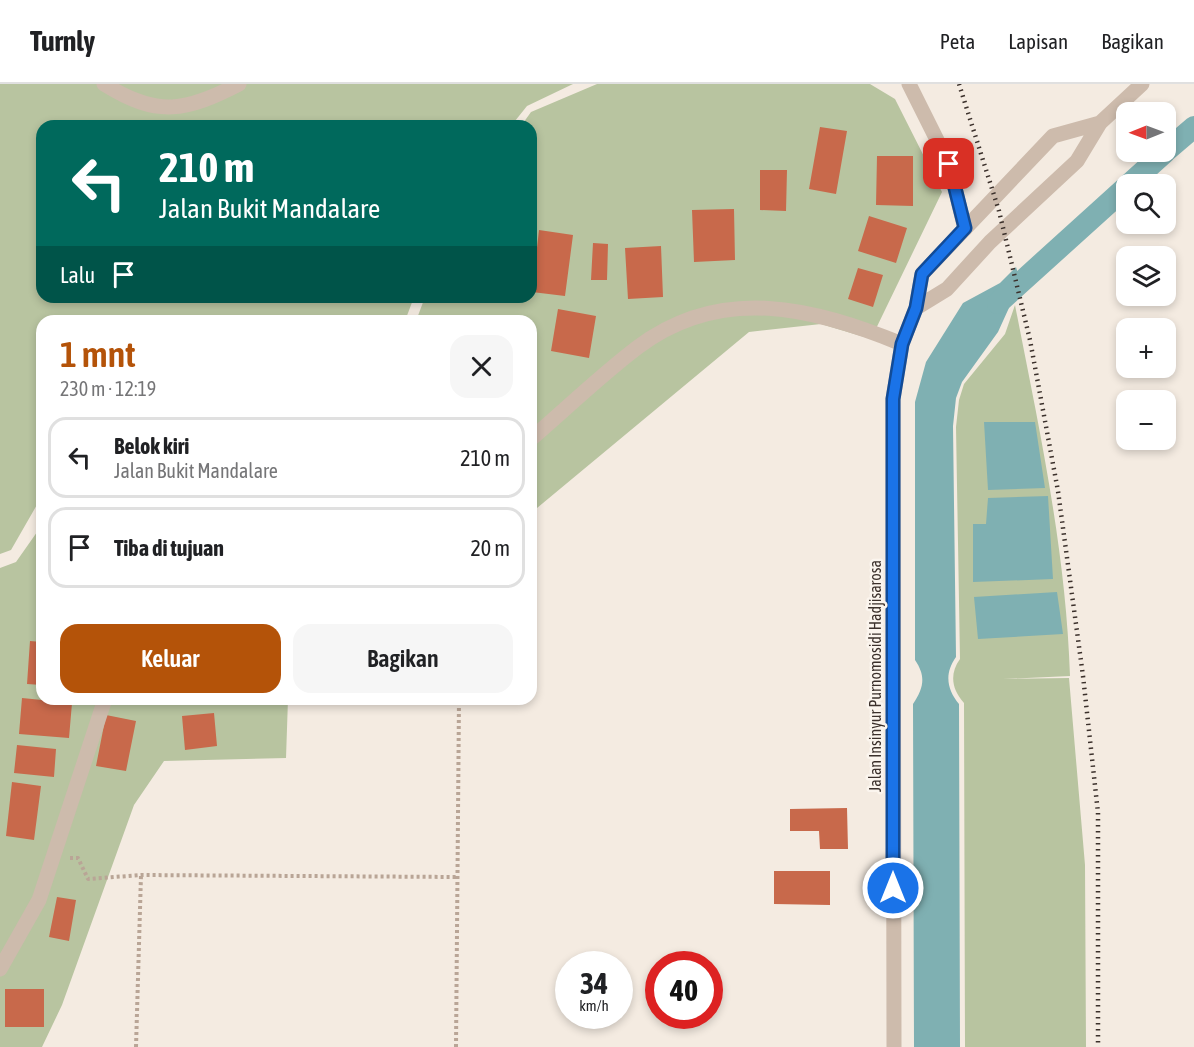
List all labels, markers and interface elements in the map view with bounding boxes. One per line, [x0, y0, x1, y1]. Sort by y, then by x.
text: Turnly [30, 25, 95, 57]
text: Peta [940, 29, 975, 53]
text: Lapisan [1008, 29, 1068, 53]
text: Bagikan [1101, 29, 1164, 53]
north arrow [1116, 102, 1176, 162]
map controls [1116, 102, 1176, 450]
pin [923, 138, 974, 189]
text: 210 m [159, 143, 254, 191]
icon: left [60, 144, 138, 222]
icon: arrive [932, 147, 965, 180]
button: search [1116, 174, 1176, 234]
text: Jalan Bukit Mandalare [159, 193, 380, 224]
button: layers [1116, 246, 1176, 306]
icon: arrive [107, 258, 140, 291]
text: Lalu [60, 262, 95, 288]
button: + [1116, 318, 1176, 378]
text: 1 mnt [60, 333, 136, 375]
button: close [450, 335, 513, 398]
text: 230 m · 12:19 [60, 377, 156, 400]
button: − [1116, 390, 1176, 450]
text: Belok kiri [114, 433, 189, 459]
icon: left [63, 441, 96, 474]
text: 210 m [460, 445, 510, 471]
text: Jalan Bukit Mandalare [114, 459, 278, 482]
icon: arrive [63, 531, 96, 564]
text: Tiba di tujuan [114, 535, 224, 561]
text: 20 m [470, 535, 510, 561]
street label: Jalan Insinyur Purnomosidi Hadjisarosa [866, 560, 885, 792]
button: Keluar [60, 624, 281, 693]
button: Bagikan [293, 624, 513, 693]
position arrow [861, 856, 925, 920]
speed limit sign: 40 [645, 951, 723, 1029]
text: 34 [580, 966, 608, 1000]
text: km/h [579, 997, 609, 1014]

